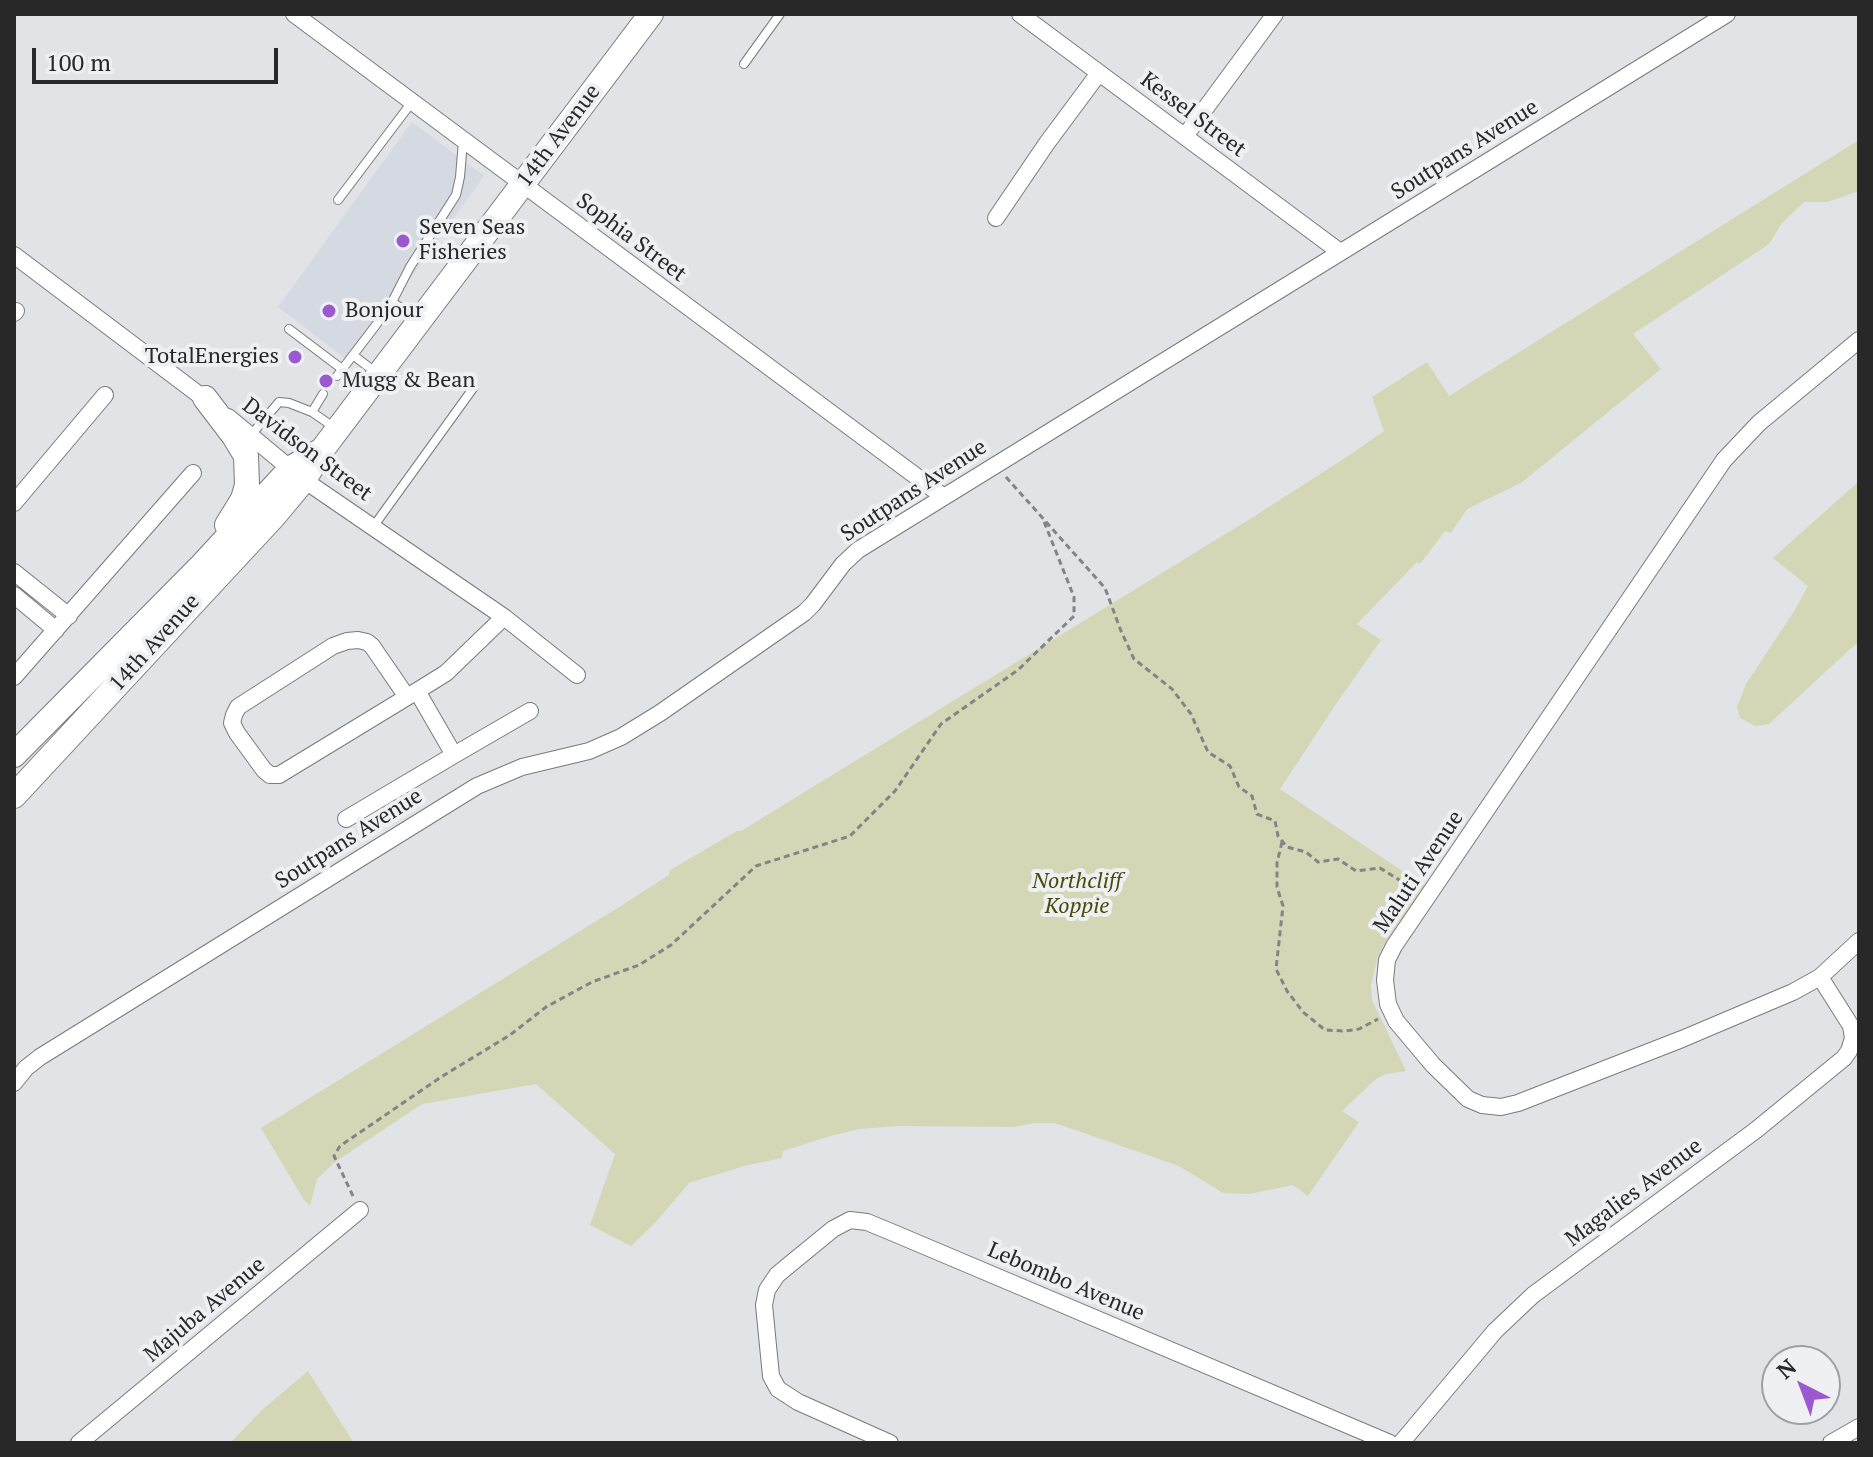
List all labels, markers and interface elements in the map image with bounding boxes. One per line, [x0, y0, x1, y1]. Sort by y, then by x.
scale bar [36, 32, 282, 82]
text: 100 m [46, 46, 111, 78]
street label: Kessel Street [1135, 67, 1251, 163]
street label: 14th Avenue [512, 79, 606, 193]
street label: Soutpans Avenue [1387, 94, 1543, 206]
street label: Sophia Street [571, 188, 691, 288]
place label: Seven Seas Fisheries [419, 215, 525, 266]
marker: Seven Seas Fisheries [394, 232, 412, 250]
place label: Bonjour [345, 298, 423, 324]
marker: Bonjour [320, 302, 338, 320]
place label: TotalEnergies [145, 344, 279, 370]
marker: TotalEnergies [286, 348, 304, 366]
place label: Mugg & Bean [342, 368, 475, 394]
marker: Mugg & Bean [317, 372, 335, 390]
street label: Davidson Street [237, 393, 377, 507]
street label: Soutpans Avenue [836, 434, 992, 548]
street label: 14th Avenue [104, 589, 206, 697]
street label: Soutpans Avenue [271, 783, 427, 895]
street label: Maluti Avenue [1368, 806, 1470, 938]
park label: Northcliff Koppie [1032, 869, 1122, 920]
street label: Magalies Avenue [1561, 1133, 1707, 1253]
street label: Lebombo Avenue [984, 1237, 1148, 1327]
street label: Majuba Avenue [139, 1252, 271, 1368]
north arrow [1761, 1345, 1841, 1425]
text: N [1770, 1352, 1802, 1385]

